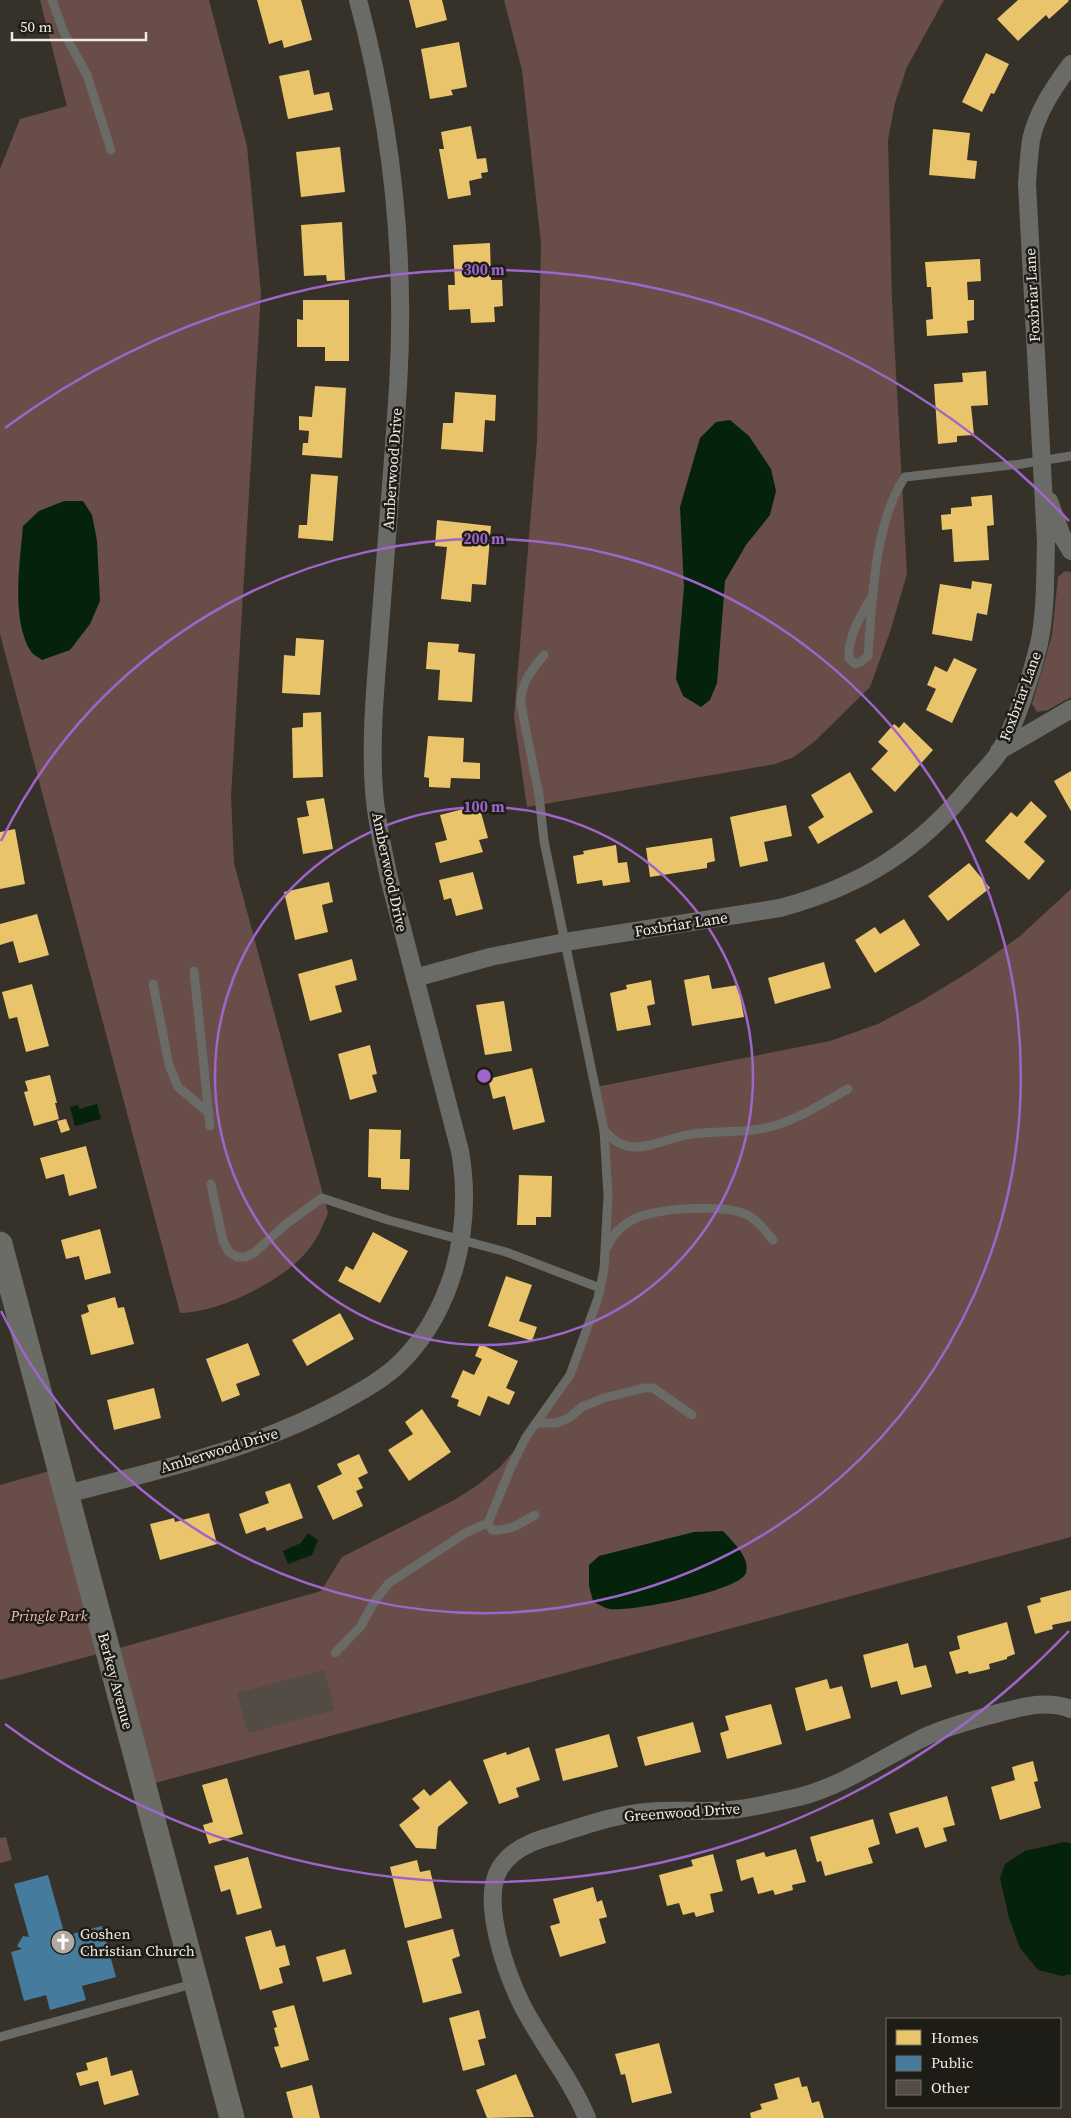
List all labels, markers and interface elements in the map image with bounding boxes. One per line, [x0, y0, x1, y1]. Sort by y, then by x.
scale bar [12, 10, 146, 42]
text: 50 m [20, 16, 52, 37]
street label: Foxbriar Lane [1019, 247, 1045, 342]
text: 300 m [463, 259, 505, 280]
street label: Amberwood Drive [377, 407, 407, 531]
text: 200 m [463, 528, 505, 549]
street label: Foxbriar Lane [994, 648, 1046, 744]
text: 100 m [463, 796, 505, 817]
street label: Amberwood Drive [367, 810, 413, 934]
street label: Foxbriar Lane [633, 906, 729, 942]
centre of rings [475, 1067, 493, 1085]
street label: Amberwood Drive [158, 1422, 281, 1478]
park label: Pringle Park [9, 1605, 88, 1626]
street label: Berkey Avenue [93, 1630, 139, 1732]
street label: Greenwood Drive [623, 1797, 741, 1827]
place label: Goshen Christian Church [80, 1923, 195, 1961]
church icon: Goshen Christian Church [50, 1929, 76, 1955]
legend [886, 2018, 1061, 2108]
text: Homes [931, 2027, 978, 2048]
text: Public [931, 2052, 973, 2073]
text: Other [931, 2077, 970, 2098]

